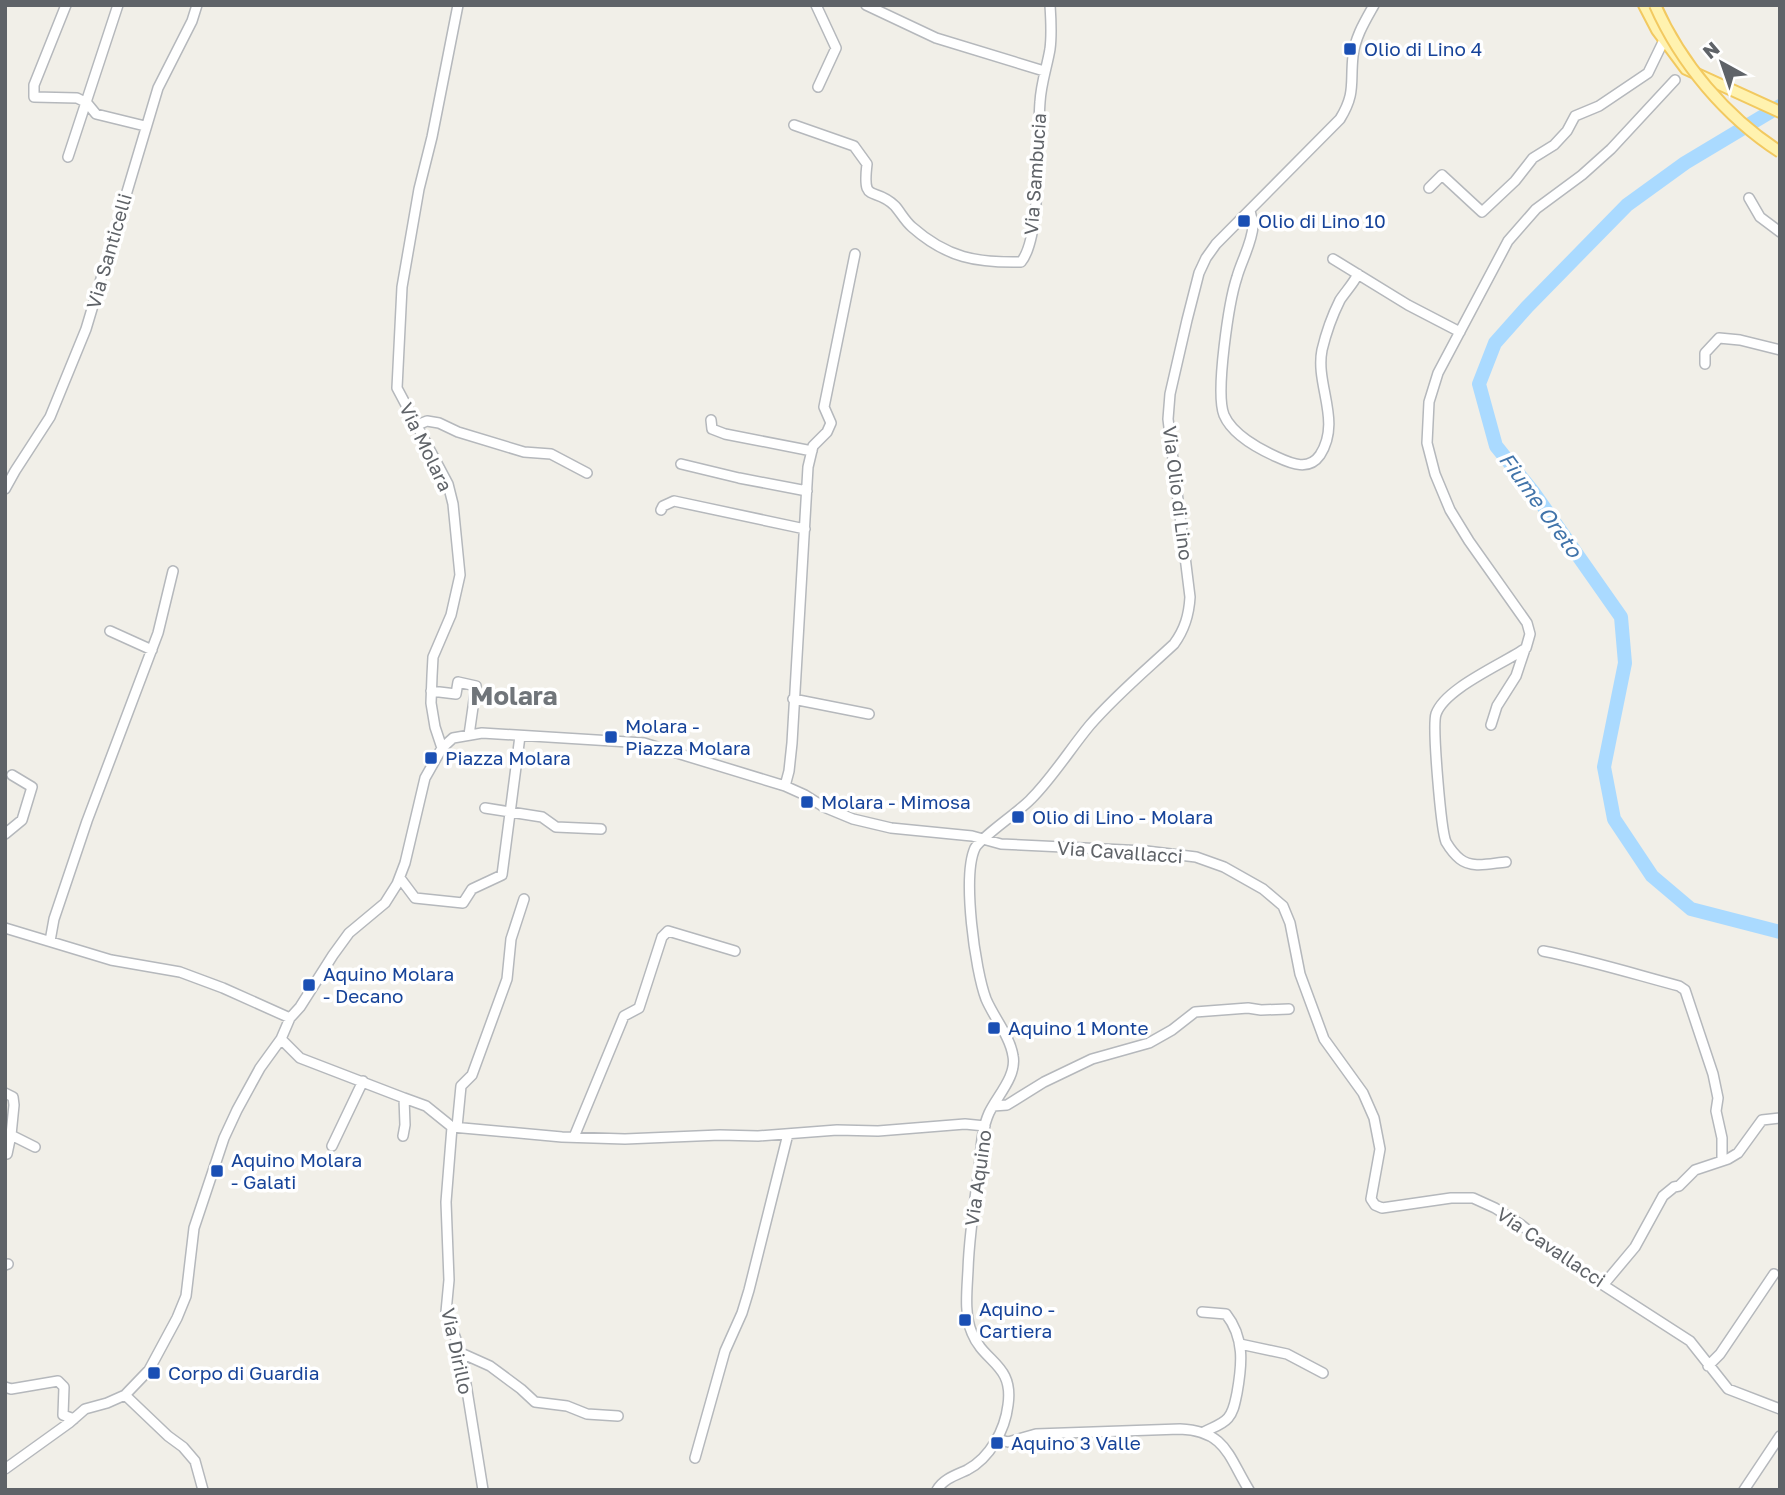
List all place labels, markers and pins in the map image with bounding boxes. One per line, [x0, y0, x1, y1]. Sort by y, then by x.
place label: Olio di Lino 4 [1364, 37, 1482, 60]
marker: Olio di Lino 4 [1342, 41, 1358, 57]
place label: Olio di Lino 10 [1258, 209, 1386, 232]
marker: Olio di Lino 10 [1236, 213, 1252, 229]
place label: Molara - Piazza Molara [625, 714, 751, 759]
marker: Molara - Piazza Molara [603, 729, 619, 745]
place label: Piazza Molara [445, 746, 571, 769]
marker: Piazza Molara [423, 750, 439, 766]
place label: Molara - Mimosa [821, 790, 971, 813]
marker: Molara - Mimosa [799, 794, 815, 810]
place label: Olio di Lino - Molara [1032, 805, 1213, 828]
marker: Olio di Lino - Molara [1010, 809, 1026, 825]
place label: Aquino Molara - Decano [323, 962, 454, 1007]
marker: Aquino Molara - Decano [301, 977, 317, 993]
place label: Aquino 1 Monte [1008, 1016, 1148, 1039]
marker: Aquino 1 Monte [986, 1020, 1002, 1036]
place label: Aquino Molara - Galati [231, 1148, 362, 1193]
marker: Aquino Molara - Galati [209, 1163, 225, 1179]
place label: Aquino - Cartiera [979, 1297, 1055, 1342]
marker: Aquino - Cartiera [957, 1312, 973, 1328]
place label: Corpo di Guardia [168, 1361, 319, 1384]
marker: Corpo di Guardia [146, 1365, 162, 1381]
place label: Aquino 3 Valle [1011, 1431, 1141, 1454]
marker: Aquino 3 Valle [989, 1435, 1005, 1451]

